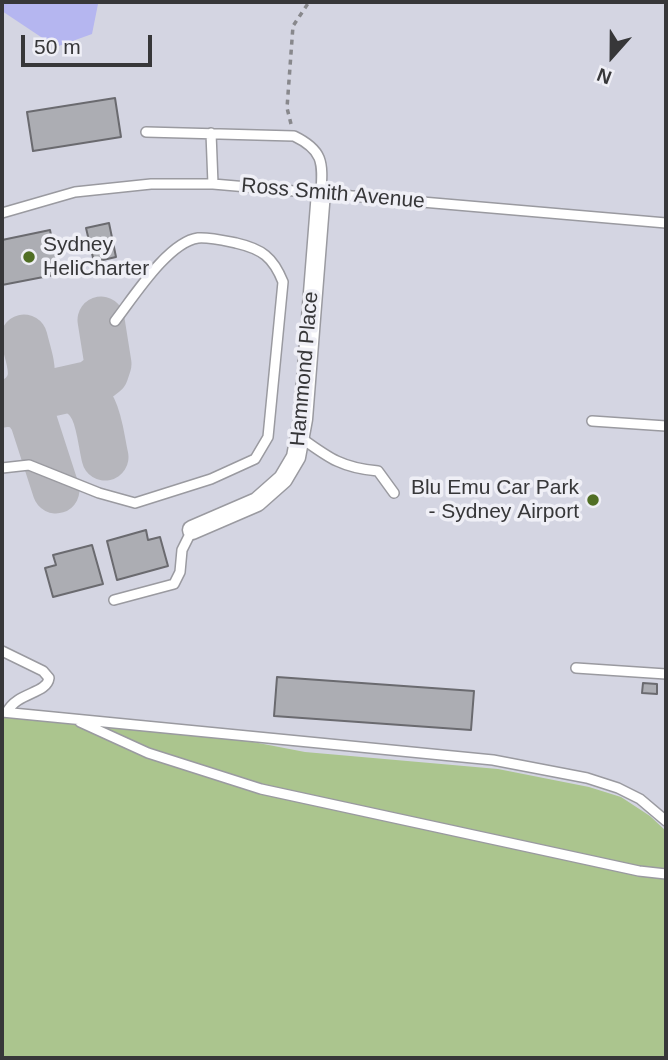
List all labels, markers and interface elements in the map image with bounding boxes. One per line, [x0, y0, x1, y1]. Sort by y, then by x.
scale bar [24, 21, 156, 65]
north arrow [577, 21, 647, 91]
text: 50 m [34, 35, 81, 58]
text: N [594, 64, 614, 88]
street label: Ross Smith Avenue [240, 173, 426, 215]
place label: Sydney HeliCharter [43, 232, 149, 282]
marker: Sydney HeliCharter [21, 249, 37, 265]
street label: Hammond Place [286, 291, 324, 447]
place label: Blu Emu Car Park - Sydney Airport [411, 475, 579, 525]
marker: Blu Emu Car Park - Sydney Airport [585, 492, 601, 508]

